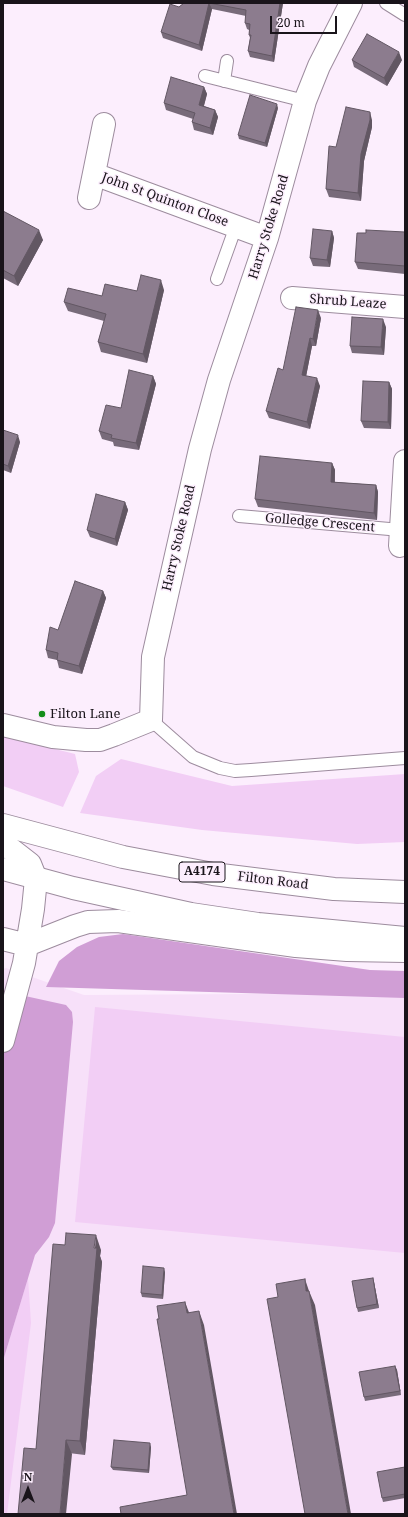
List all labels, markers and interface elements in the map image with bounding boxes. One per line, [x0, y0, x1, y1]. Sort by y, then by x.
scale bar [272, 8, 339, 34]
text: 20 m [277, 14, 305, 31]
street label: John St Quinton Close [99, 170, 231, 230]
street label: Harry Stoke Road [246, 173, 292, 281]
street label: Shrub Leaze [309, 292, 387, 312]
street label: Harry Stoke Road [159, 483, 199, 593]
street label: Golledge Crescent [264, 510, 376, 536]
place label: Filton Lane [50, 706, 120, 722]
marker: Filton Lane [37, 709, 47, 719]
road number: A4174 [179, 862, 225, 882]
street label: Filton Road [237, 869, 309, 893]
north arrow [8, 1469, 48, 1509]
text: N [24, 1469, 32, 1484]

